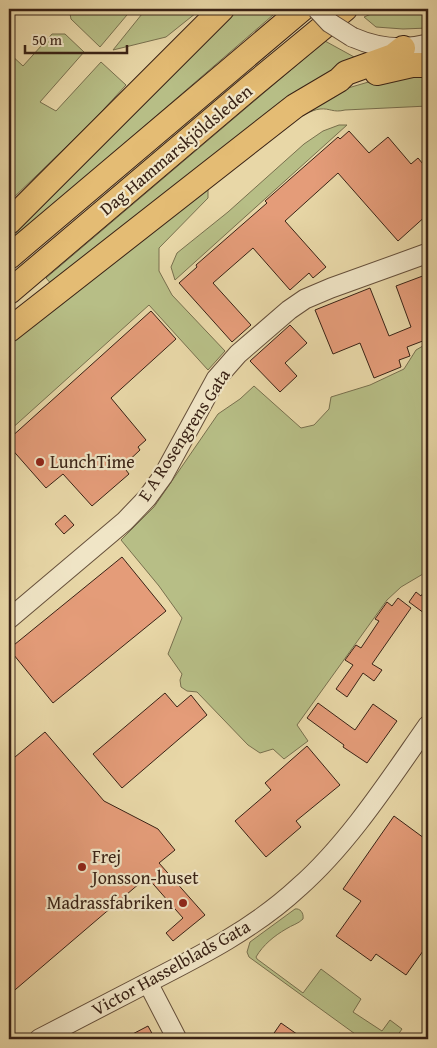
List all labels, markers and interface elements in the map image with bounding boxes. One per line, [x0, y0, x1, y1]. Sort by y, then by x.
scale bar [25, 22, 128, 54]
text: 50 m [32, 29, 63, 50]
street label: Dag Hammarskjöldsleden [93, 78, 258, 222]
street label: E A Rosengrens Gata [131, 363, 237, 506]
place label: LunchTime [50, 448, 135, 475]
marker: LunchTime [34, 456, 46, 468]
place label: Frej Jonsson-huset [90, 843, 199, 891]
marker: Frej Jonsson-huset [76, 861, 88, 873]
place label: Madrassfabriken [47, 889, 173, 916]
marker: Madrassfabriken [177, 897, 189, 909]
street label: Victor Hasselblads Gata [87, 912, 255, 1022]

